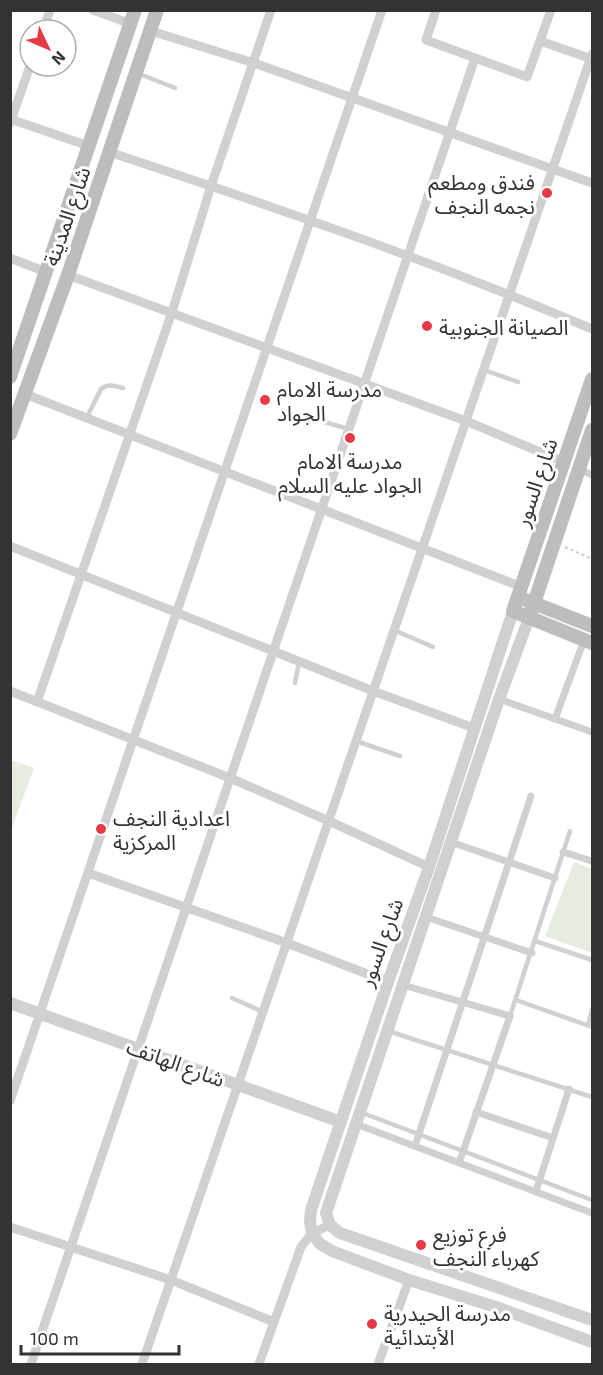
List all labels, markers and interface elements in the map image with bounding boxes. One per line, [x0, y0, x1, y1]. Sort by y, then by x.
north arrow [18, 18, 78, 78]
text: N [48, 48, 70, 70]
street label: شارع المدينة [37, 163, 98, 270]
place label: فندق ومطعم نجمه النجف [428, 169, 535, 218]
marker: فندق ومطعم نجمه النجف [540, 186, 554, 200]
place label: الصيانة الجنوبية [439, 314, 569, 340]
marker: الصيانة الجنوبية [420, 319, 434, 333]
place label: مدرسة الامام الجواد [277, 376, 382, 426]
marker: مدرسة الامام الجواد [258, 393, 272, 407]
marker: مدرسة الامام الجواد عليه السلام [343, 431, 357, 445]
street label: شارع السور [508, 435, 566, 532]
place label: مدرسة الامام الجواد عليه السلام [278, 448, 422, 502]
place label: اعدادية النجف المركزية [113, 805, 230, 855]
marker: اعدادية النجف المركزية [94, 822, 108, 836]
street label: شارع السور [352, 895, 411, 992]
street label: شارع الهاتف [122, 1033, 228, 1095]
place label: فرع توزيع كهرباء النجف [433, 1221, 540, 1271]
marker: فرع توزيع كهرباء النجف [414, 1238, 428, 1252]
place label: مدرسة الحيدرية الأبتدائية [384, 1300, 511, 1349]
marker: مدرسة الحيدرية الأبتدائية [365, 1317, 379, 1331]
scale bar [21, 1318, 178, 1356]
text: 100 m [30, 1327, 79, 1349]

